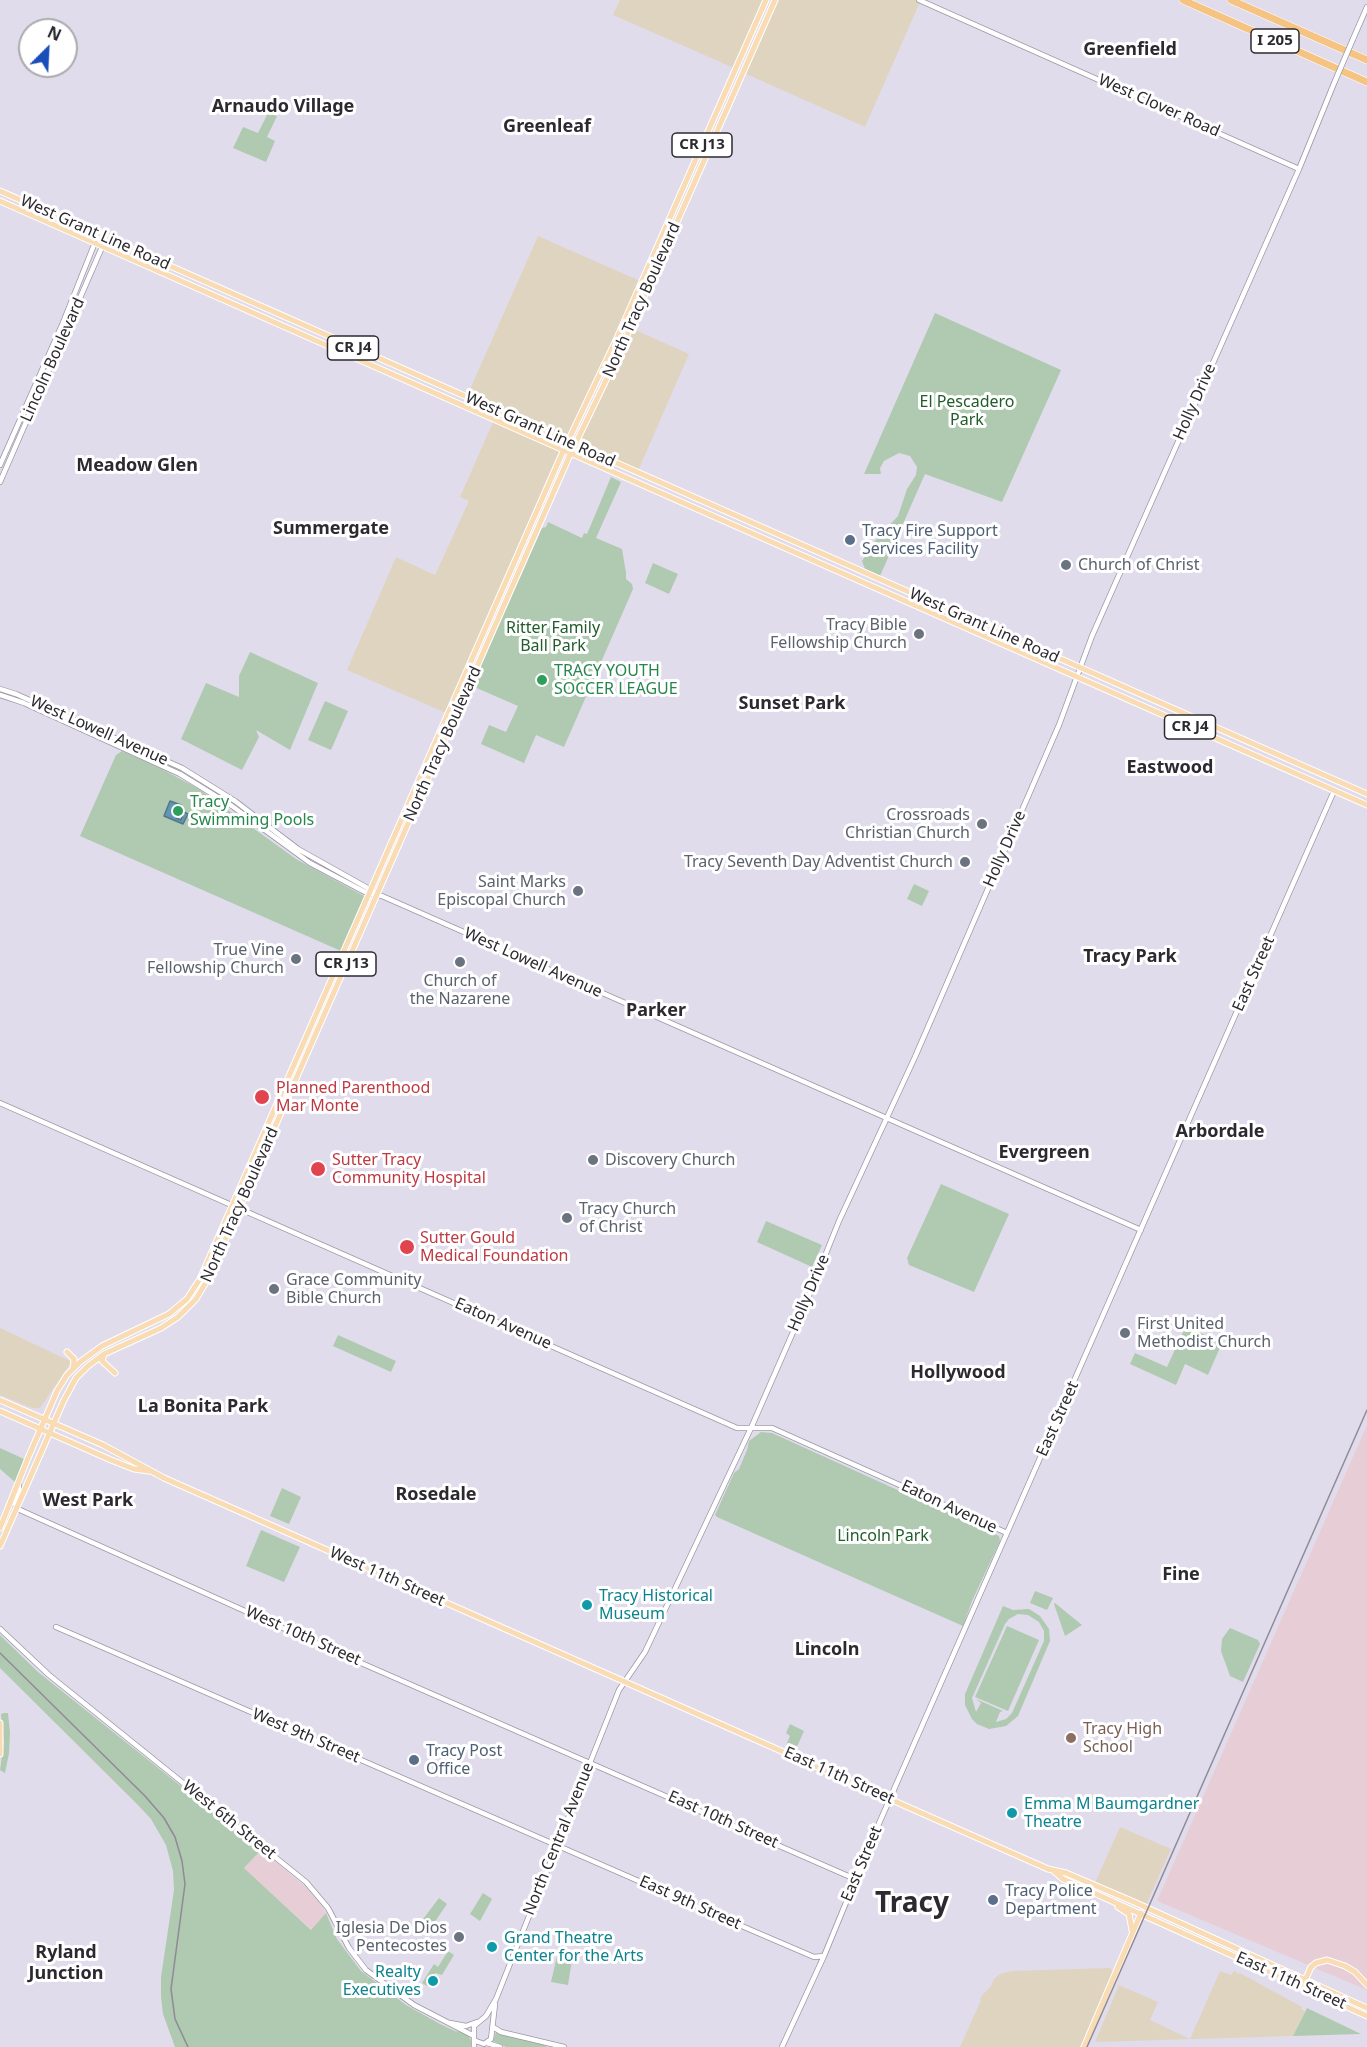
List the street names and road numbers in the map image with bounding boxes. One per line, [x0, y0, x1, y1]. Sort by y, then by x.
road number: I 205 [1251, 29, 1299, 53]
street label: West Clover Road [1095, 71, 1223, 141]
road number: CR J13 [672, 133, 732, 157]
street label: West Grant Line Road [17, 191, 173, 275]
street label: North Tracy Boulevard [599, 220, 685, 380]
street label: Lincoln Boulevard [17, 295, 89, 425]
road number: CR J4 [328, 336, 378, 360]
street label: Holly Drive [1170, 361, 1220, 443]
street label: West Grant Line Road [462, 388, 618, 472]
street label: West Grant Line Road [906, 584, 1062, 668]
street label: North Tracy Boulevard [400, 664, 486, 824]
street label: West Lowell Avenue [27, 692, 171, 770]
road number: CR J4 [1164, 715, 1216, 739]
street label: Holly Drive [980, 808, 1030, 890]
street label: West Lowell Avenue [461, 924, 605, 1002]
street label: East Street [1229, 933, 1279, 1015]
road number: CR J13 [316, 952, 376, 976]
street label: North Tracy Boulevard [197, 1125, 283, 1285]
street label: Holly Drive [784, 1252, 834, 1334]
street label: Eaton Avenue [452, 1294, 554, 1354]
street label: East Street [1033, 1378, 1083, 1460]
street label: Eaton Avenue [898, 1476, 1000, 1538]
street label: West 11th Street [326, 1543, 448, 1611]
street label: West 10th Street [242, 1602, 364, 1670]
street label: West 9th Street [249, 1705, 363, 1767]
street label: East 11th Street [781, 1743, 897, 1809]
street label: North Central Avenue [520, 1760, 598, 1918]
street label: West 6th Street [178, 1776, 280, 1864]
street label: East 10th Street [665, 1787, 781, 1853]
street label: East Street [838, 1823, 886, 1905]
street label: East 9th Street [636, 1872, 744, 1934]
street label: East 11th Street [1233, 1948, 1349, 2014]

